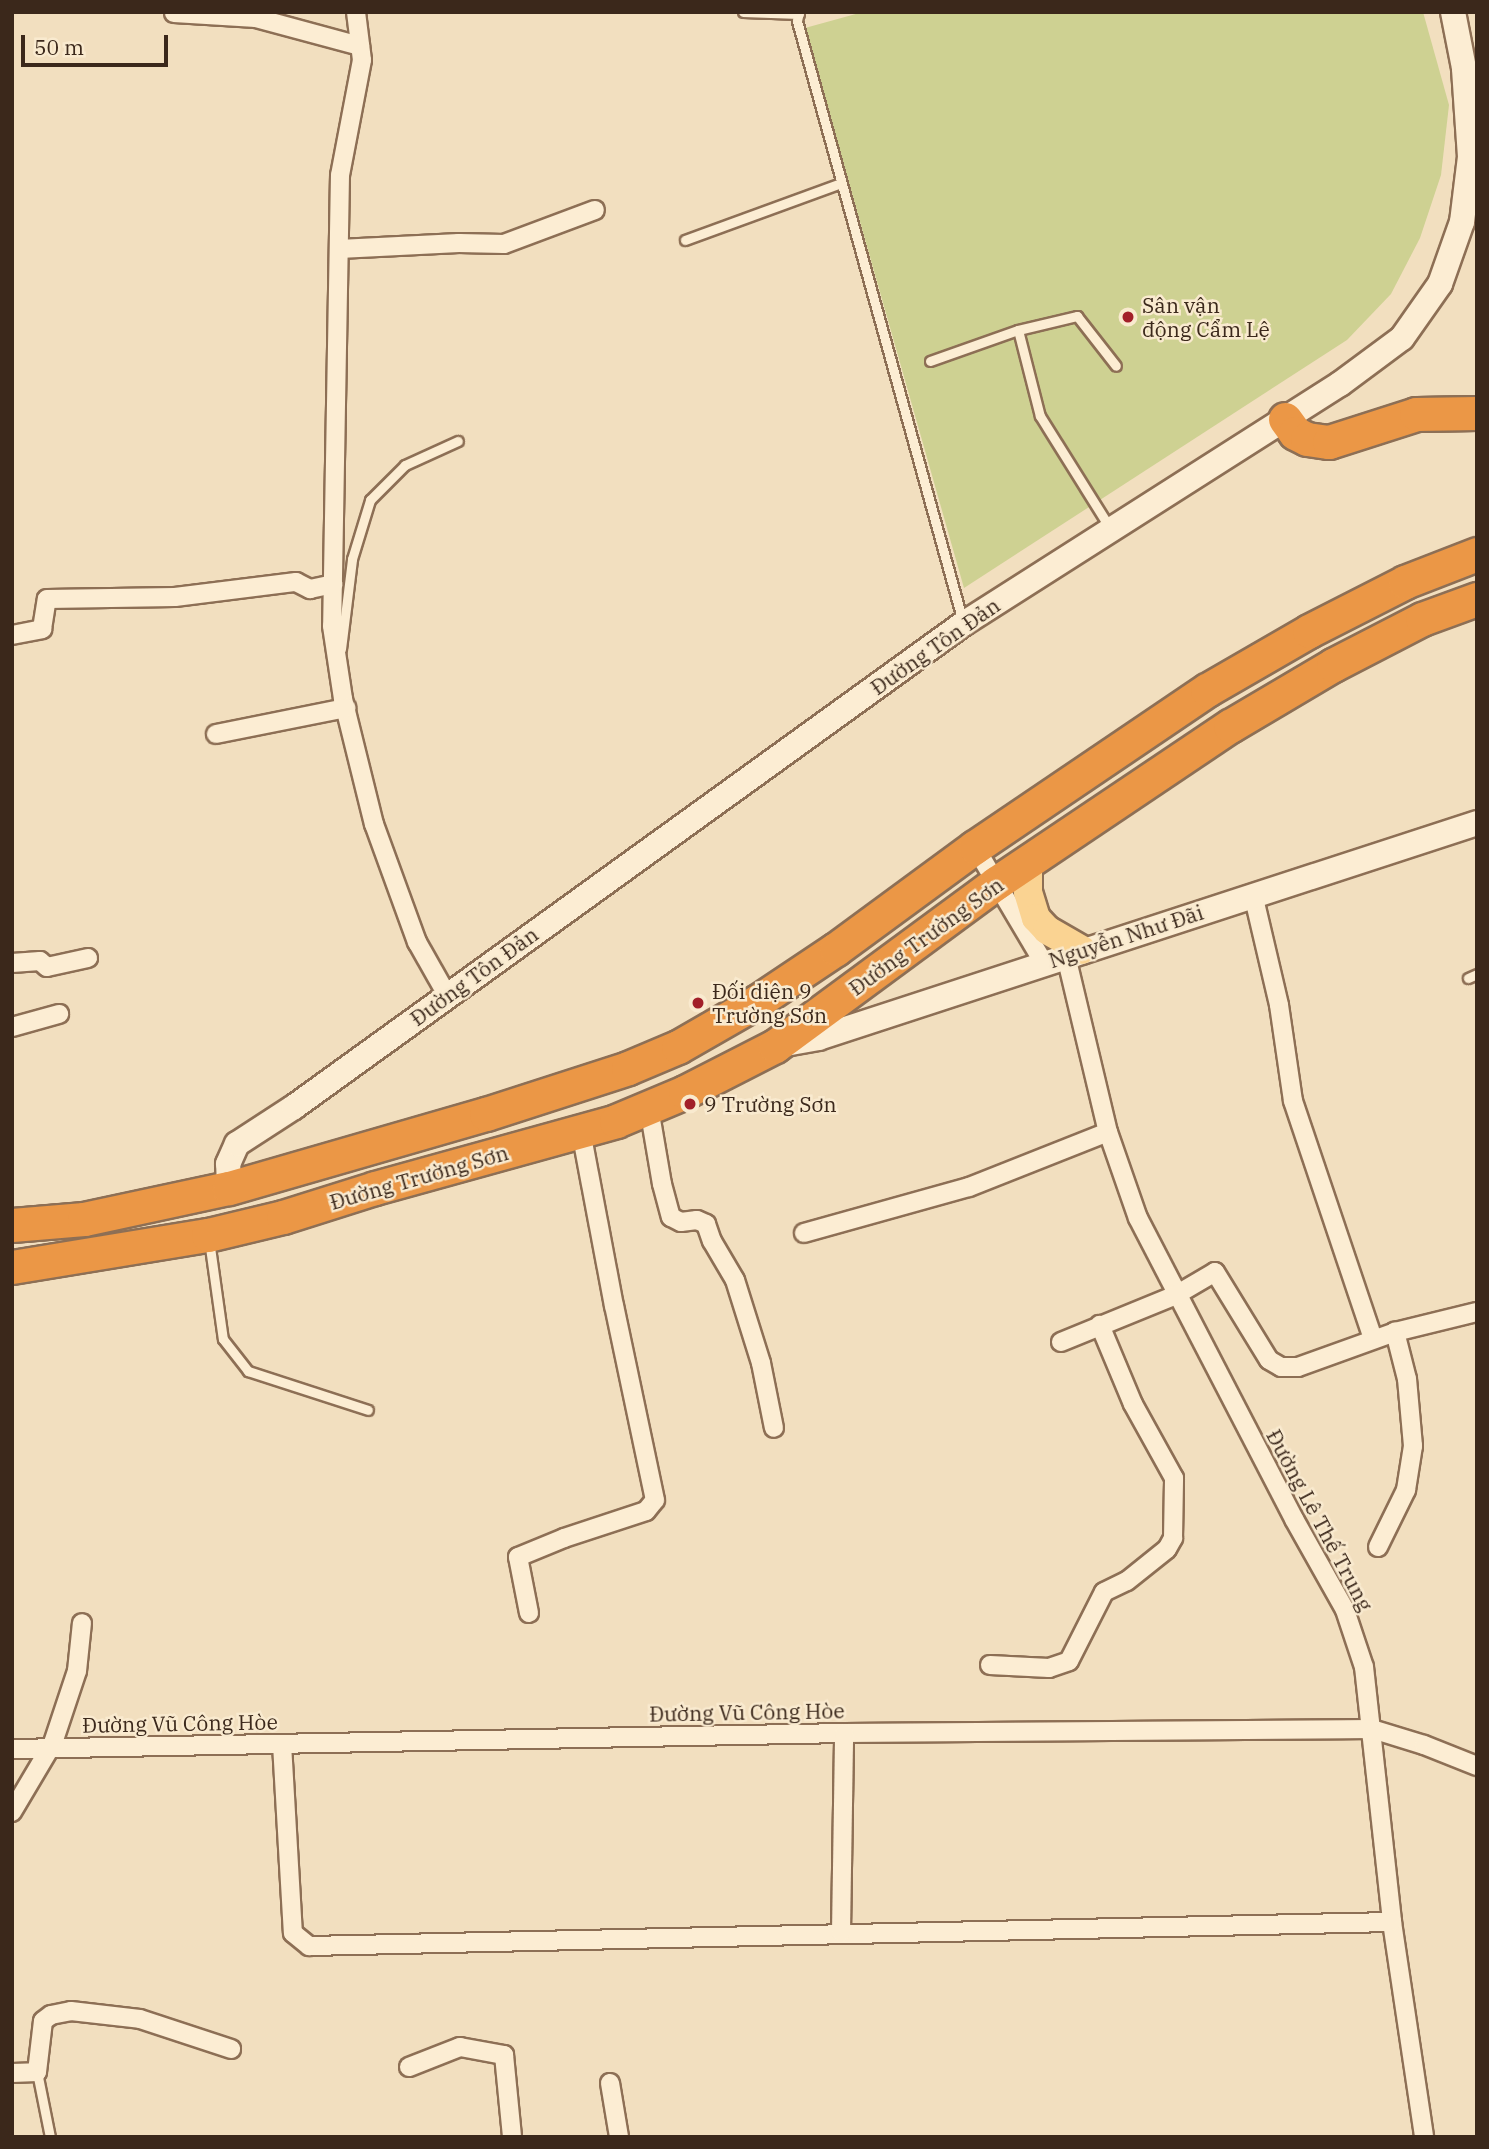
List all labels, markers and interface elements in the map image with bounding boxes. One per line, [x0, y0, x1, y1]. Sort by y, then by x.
scale bar [24, 21, 172, 65]
text: 50 m [34, 33, 84, 61]
place label: Sân vận động Cẩm Lệ [1142, 292, 1270, 342]
marker: Sân vận động Cẩm Lệ [1120, 309, 1136, 325]
street label: Đường Tôn Đản [866, 592, 1004, 700]
street label: Đường Trường Sơn [844, 872, 1008, 1000]
street label: Nguyễn Như Đãi [1045, 899, 1207, 973]
street label: Đường Tôn Đản [405, 921, 543, 1031]
place label: Đối diện 9 Trường Sơn [712, 978, 827, 1028]
marker: Đối diện 9 Trường Sơn [690, 995, 706, 1011]
place label: 9 Trường Sơn [704, 1091, 837, 1117]
marker: 9 Trường Sơn [682, 1096, 698, 1112]
street label: Đường Trường Sơn [327, 1139, 511, 1215]
street label: Đường Lê Thế Trung [1261, 1425, 1379, 1615]
street label: Đường Vũ Công Hòe [649, 1698, 845, 1726]
street label: Đường Vũ Công Hòe [82, 1709, 278, 1737]

